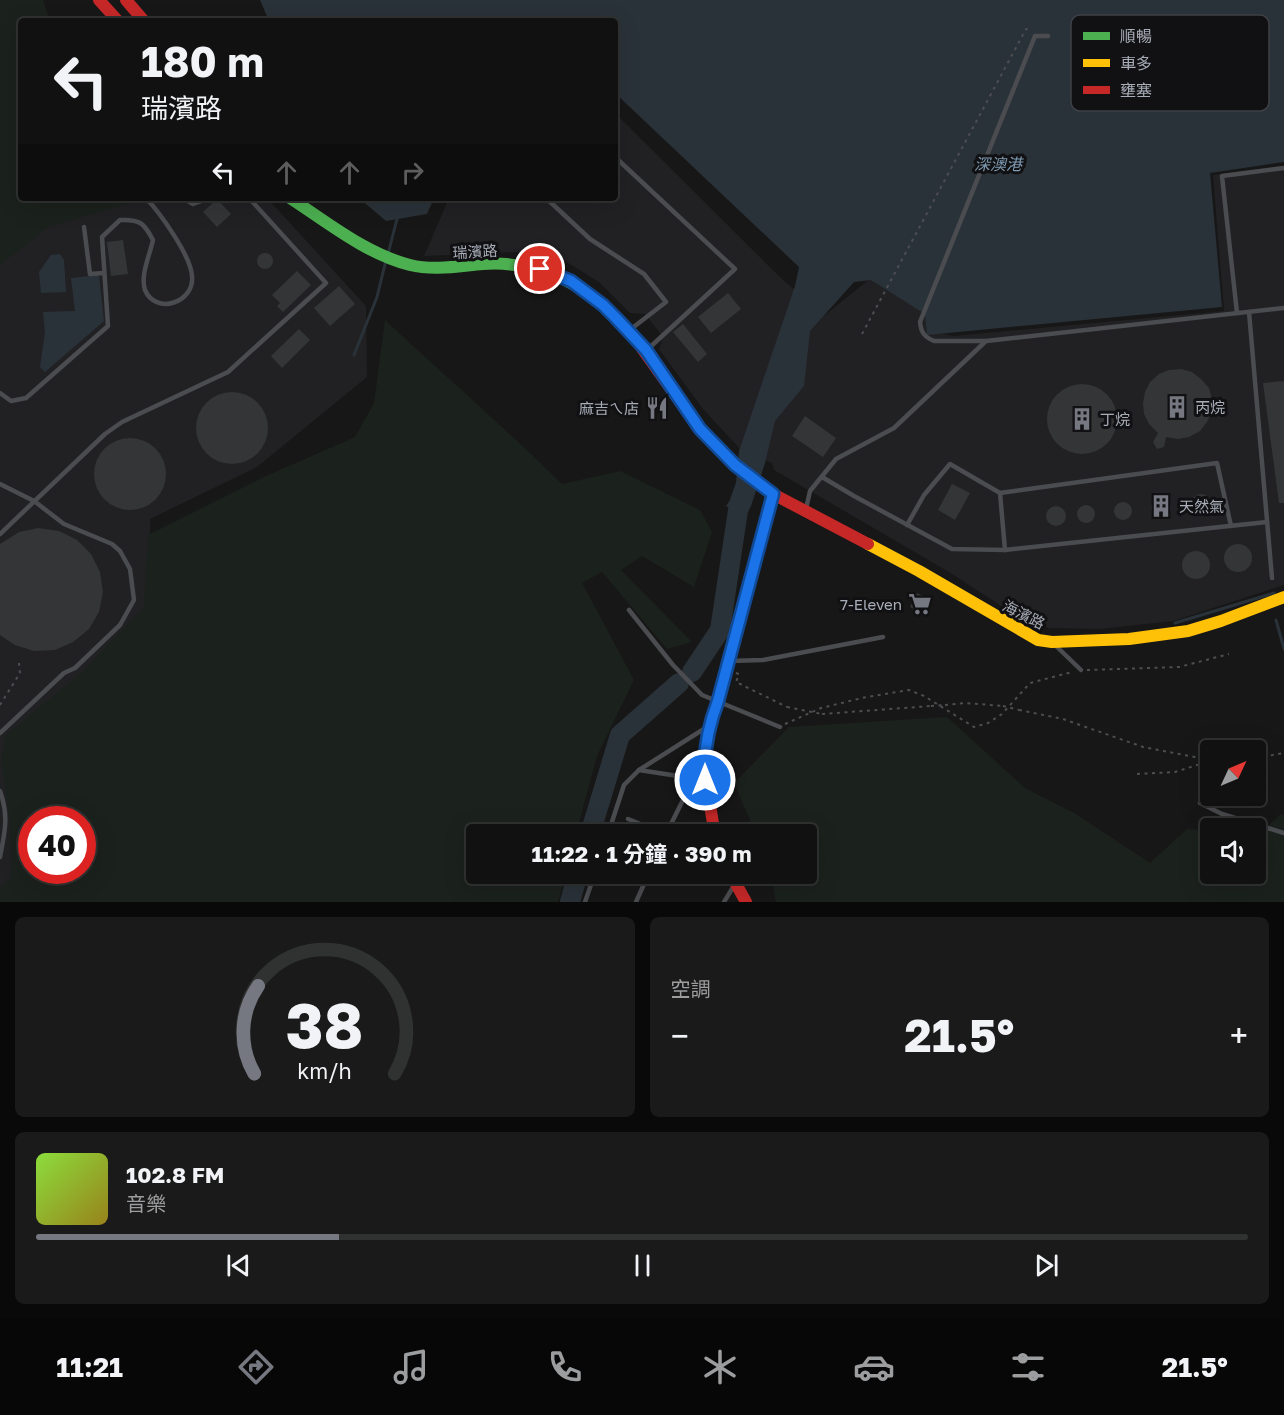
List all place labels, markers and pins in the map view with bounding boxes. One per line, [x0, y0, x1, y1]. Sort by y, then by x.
pin [514, 243, 565, 294]
building icon: 丙烷 [1164, 394, 1190, 420]
restaurant icon: 麻吉ㄟ店 [644, 395, 670, 421]
place label: 丙烷 [1195, 398, 1225, 416]
place label: 麻吉ㄟ店 [579, 399, 639, 417]
building icon: 丁烷 [1069, 406, 1095, 432]
place label: 丁烷 [1100, 410, 1130, 428]
building icon: 天然氣 [1148, 493, 1174, 519]
place label: 天然氣 [1179, 497, 1224, 515]
supermarket icon: 7-Eleven [907, 591, 933, 617]
place label: 7-Eleven [840, 595, 902, 613]

